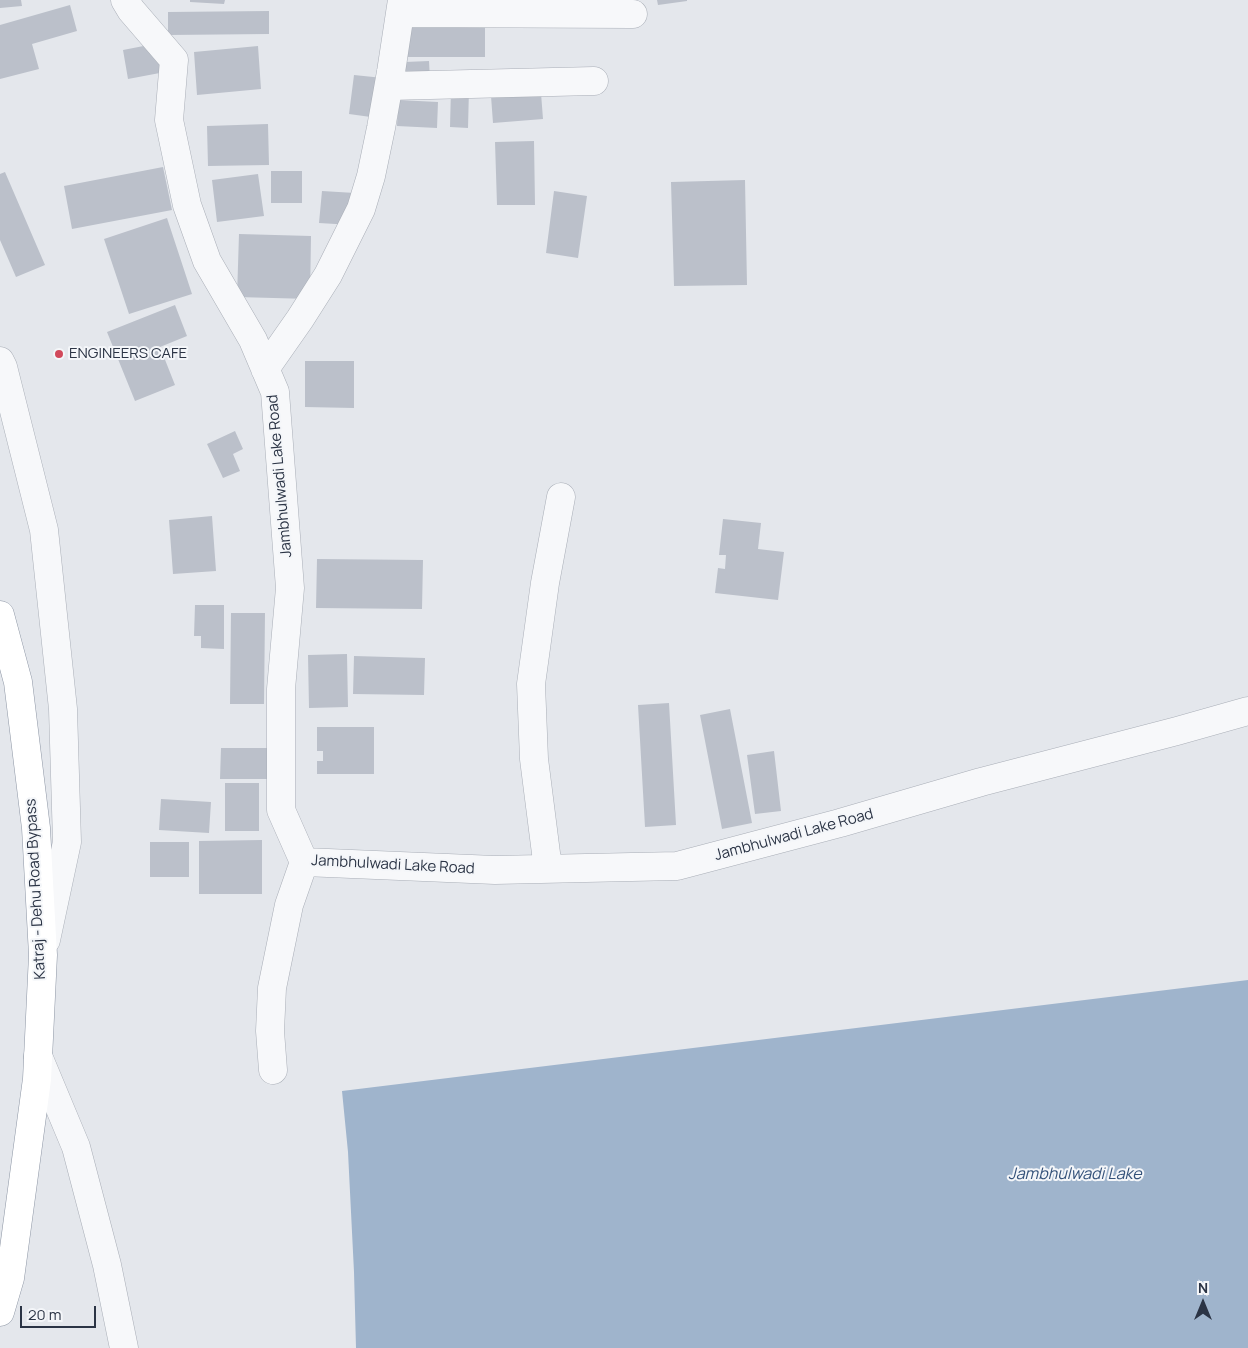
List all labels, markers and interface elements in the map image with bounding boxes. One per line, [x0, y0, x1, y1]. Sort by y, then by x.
place label: ENGINEERS CAFE [69, 345, 187, 363]
marker: ENGINEERS CAFE [53, 348, 65, 360]
street label: Jambhulwadi Lake Road [264, 394, 296, 558]
street label: Katraj - Dehu Road Bypass [22, 798, 50, 980]
street label: Jambhulwadi Lake Road [713, 805, 875, 865]
street label: Jambhulwadi Lake Road [311, 852, 475, 878]
water label: Jambhulwadi Lake [1008, 1165, 1142, 1185]
north arrow [1178, 1278, 1228, 1328]
text: N [1198, 1278, 1208, 1297]
scale bar [22, 1296, 99, 1328]
text: 20 m [28, 1304, 61, 1325]

